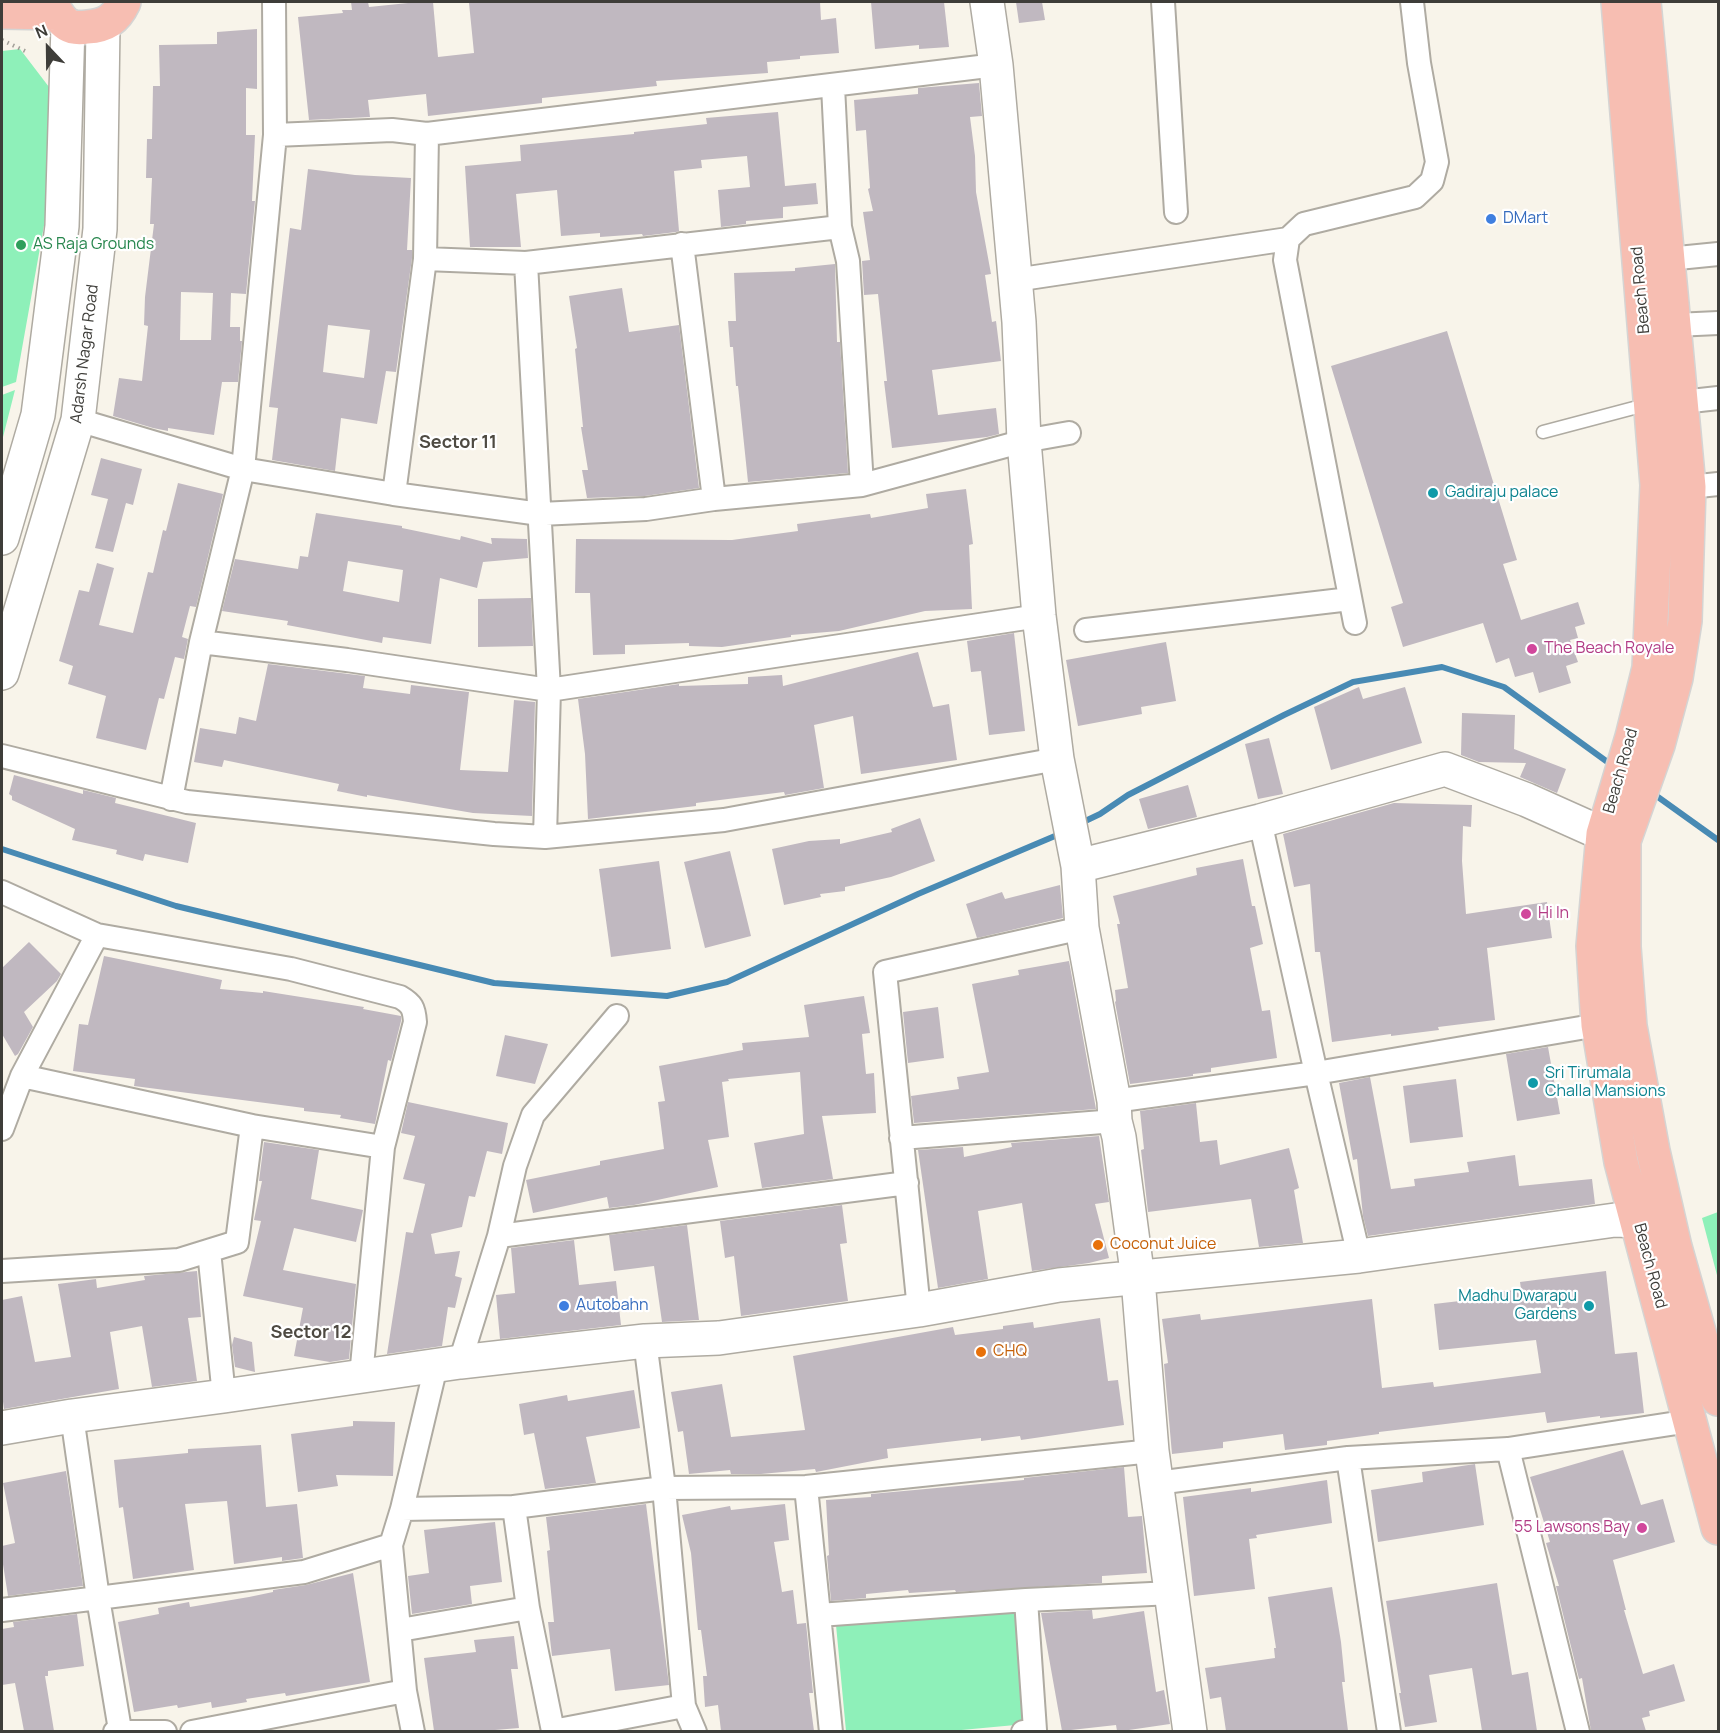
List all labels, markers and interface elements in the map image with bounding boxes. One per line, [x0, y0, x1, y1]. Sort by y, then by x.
north arrow [18, 18, 78, 78]
text: N [32, 19, 51, 44]
place label: DMart [1503, 209, 1548, 229]
marker: DMart [1484, 212, 1498, 226]
place label: AS Raja Grounds [33, 235, 154, 255]
marker: AS Raja Grounds [14, 238, 28, 252]
street label: Beach Road [1628, 246, 1654, 334]
street label: Adarsh Nagar Road [67, 283, 103, 425]
district label: Sector 11 [419, 432, 497, 454]
place label: Gadiraju palace [1445, 483, 1558, 503]
marker: Gadiraju palace [1426, 486, 1440, 500]
place label: The Beach Royale [1544, 639, 1674, 659]
marker: The Beach Royale [1525, 642, 1539, 656]
street label: Beach Road [1600, 726, 1642, 816]
place label: Hi In [1538, 904, 1569, 924]
marker: Hi In [1519, 907, 1533, 921]
place label: Sri Tirumala Challa Mansions [1545, 1064, 1666, 1102]
marker: Sri Tirumala Challa Mansions [1526, 1076, 1540, 1090]
street label: Beach Road [1629, 1221, 1671, 1311]
place label: Coconut Juice [1110, 1235, 1216, 1255]
marker: Coconut Juice [1091, 1238, 1105, 1252]
place label: Madhu Dwarapu Gardens [1458, 1287, 1577, 1325]
place label: Autobahn [576, 1296, 649, 1316]
marker: Autobahn [557, 1299, 571, 1313]
marker: Madhu Dwarapu Gardens [1582, 1299, 1596, 1313]
district label: Sector 12 [271, 1322, 351, 1344]
place label: CHQ [993, 1342, 1027, 1362]
marker: CHQ [974, 1345, 988, 1359]
place label: 55 Lawsons Bay [1514, 1518, 1630, 1538]
marker: 55 Lawsons Bay [1635, 1521, 1649, 1535]

